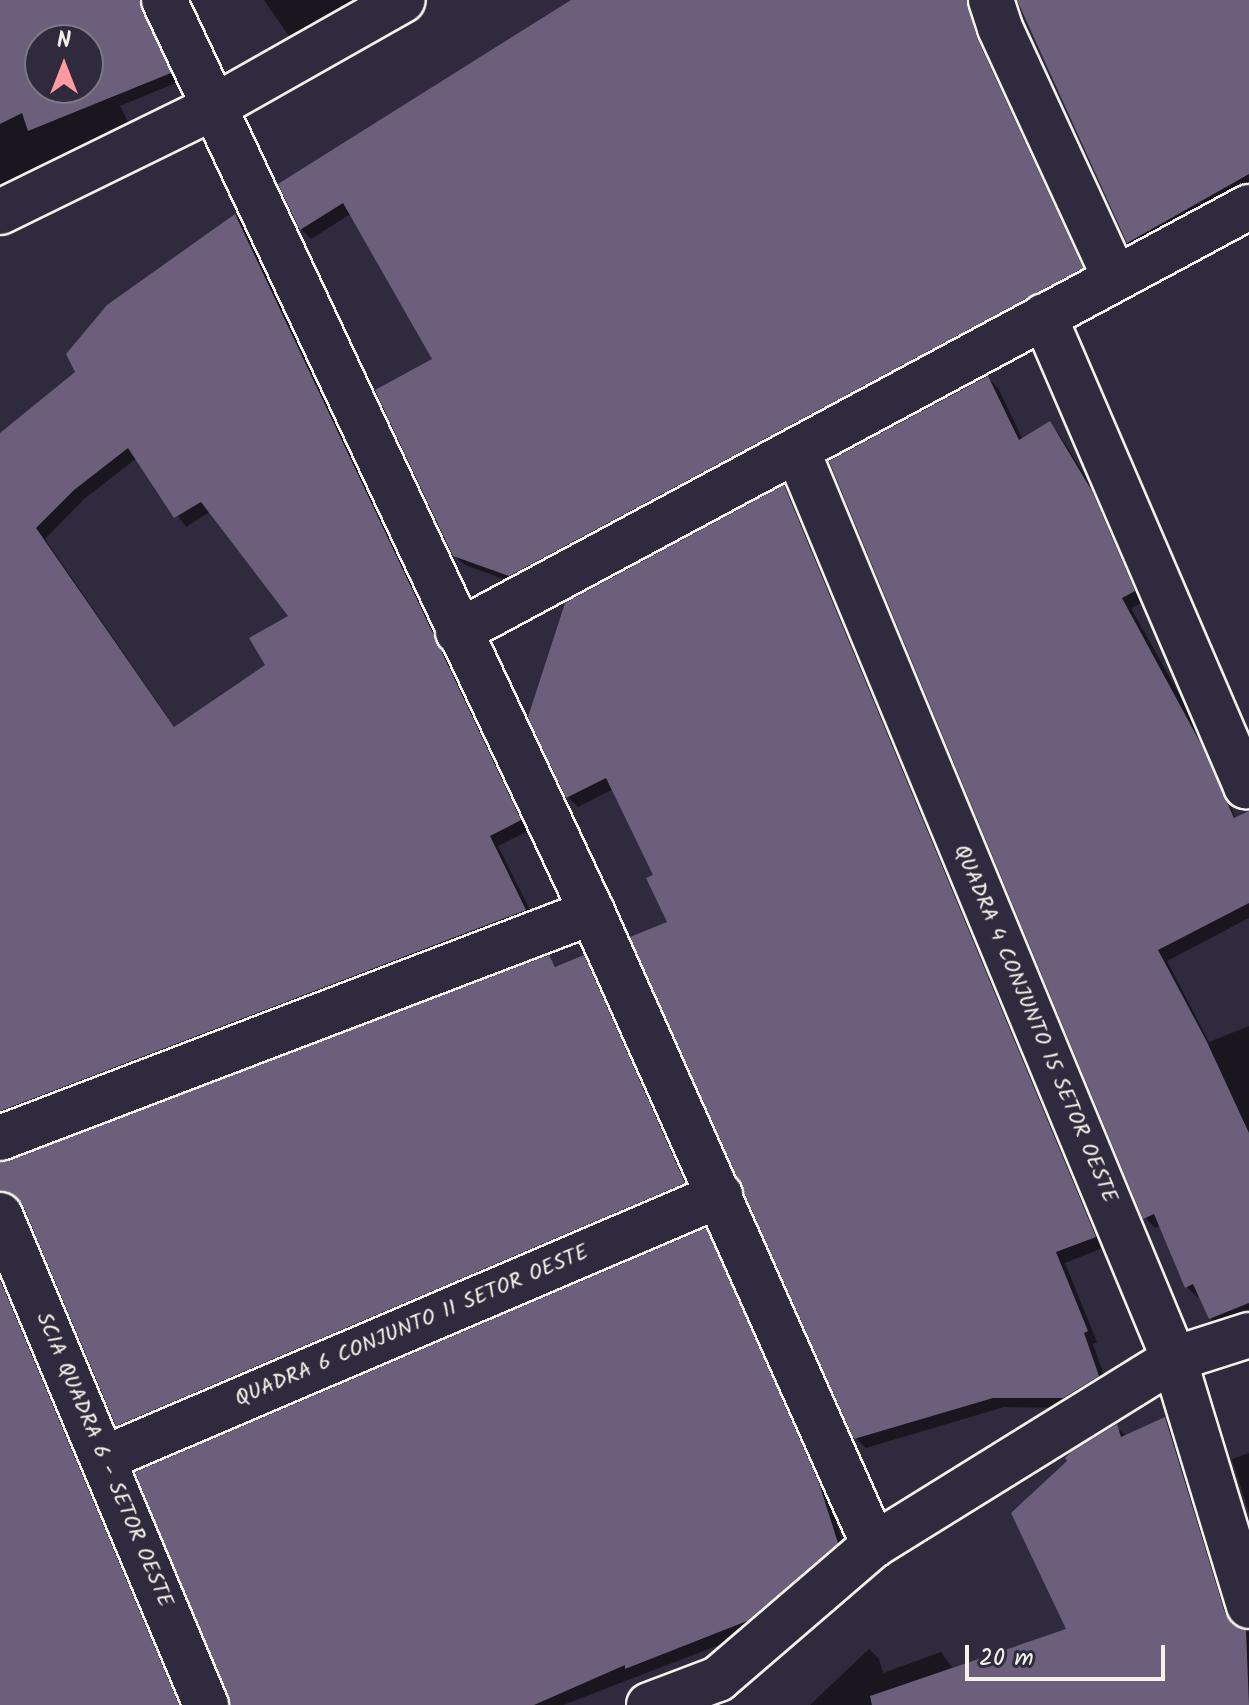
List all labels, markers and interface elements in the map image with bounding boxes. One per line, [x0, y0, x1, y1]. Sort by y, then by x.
north arrow [24, 24, 104, 104]
text: N [57, 24, 71, 59]
street label: QUADRA 4 CONJUNTO 15 SETOR OESTE [947, 841, 1123, 1207]
street label: QUADRA 6 CONJUNTO 11 SETOR OESTE [231, 1239, 593, 1413]
street label: SCIA QUADRA 6 - SETOR OESTE [30, 1309, 178, 1611]
scale bar [969, 1629, 1169, 1679]
text: 20 m [979, 1639, 1034, 1678]

